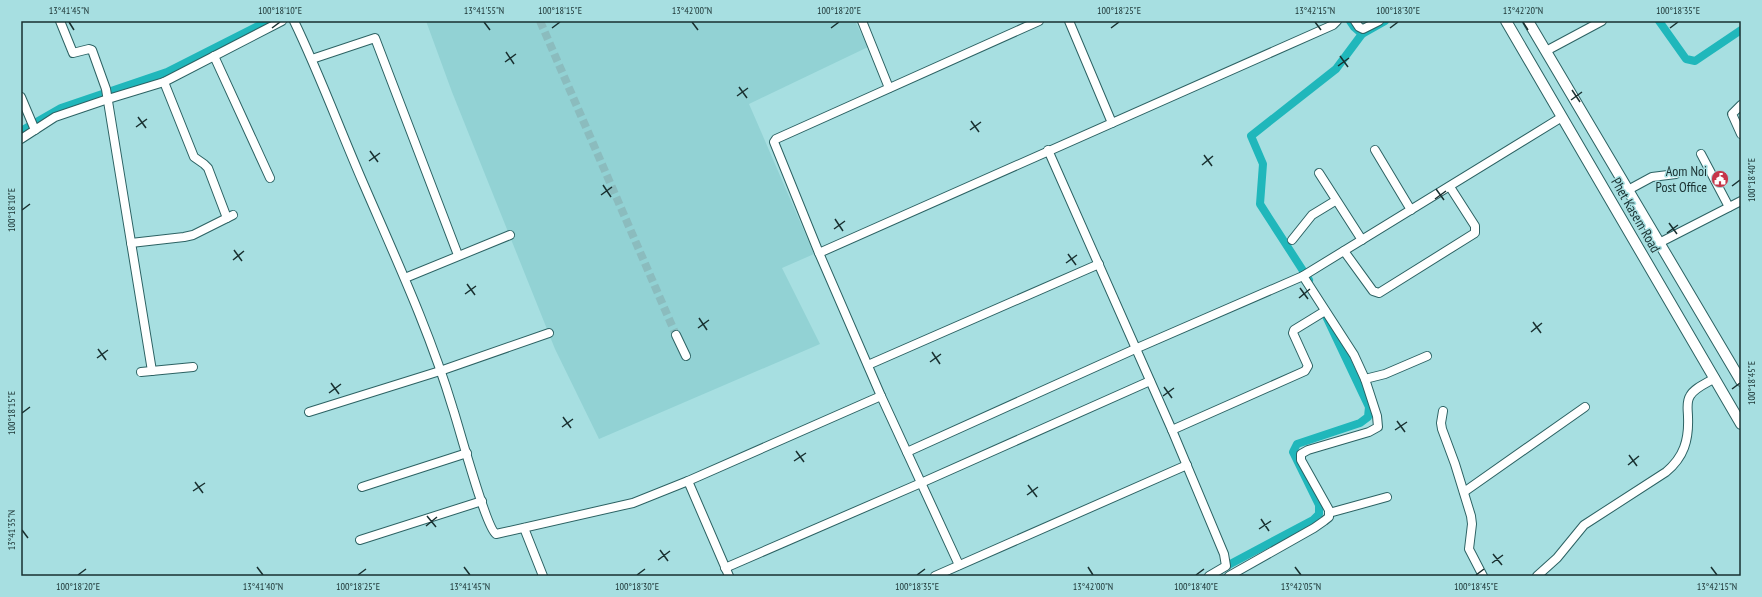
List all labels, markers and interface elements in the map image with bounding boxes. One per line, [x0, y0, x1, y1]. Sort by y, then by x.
text: 13°41'45"N [49, 4, 89, 17]
text: 100°18'10"E [258, 4, 302, 17]
text: 13°41'55"N [464, 4, 504, 17]
text: 100°18'15"E [538, 4, 582, 17]
text: 13°42'00"N [672, 4, 712, 17]
text: 100°18'20"E [817, 4, 861, 17]
text: 100°18'25"E [1097, 4, 1141, 17]
text: 13°42'15"N [1295, 4, 1335, 17]
text: 100°18'30"E [1376, 4, 1420, 17]
text: 13°42'20"N [1503, 4, 1543, 17]
text: 100°18'35"E [1656, 4, 1700, 17]
text: 100°18'40"E [1745, 158, 1758, 202]
place label: Aom Noi Post Office [1656, 162, 1707, 196]
public building icon: Aom Noi Post Office [1710, 169, 1730, 189]
street label: Phet Kasem Road [1607, 174, 1665, 256]
text: 100°18'10"E [5, 188, 18, 232]
text: 100°18'45"E [1745, 361, 1758, 405]
text: 100°18'15"E [5, 391, 18, 435]
text: 13°41'35"N [5, 510, 18, 550]
text: 100°18'20"E [56, 580, 100, 593]
text: 13°41'40"N [243, 580, 283, 593]
text: 100°18'25"E [336, 580, 380, 593]
text: 13°41'45"N [450, 580, 490, 593]
text: 100°18'30"E [615, 580, 659, 593]
text: 100°18'35"E [895, 580, 939, 593]
text: 13°42'00"N [1073, 580, 1113, 593]
text: 100°18'40"E [1174, 580, 1218, 593]
text: 13°42'05"N [1281, 580, 1321, 593]
text: 100°18'45"E [1454, 580, 1498, 593]
text: 13°42'15"N [1697, 580, 1737, 593]

